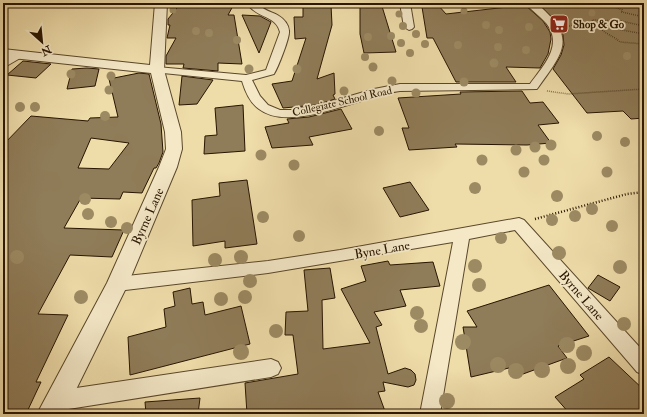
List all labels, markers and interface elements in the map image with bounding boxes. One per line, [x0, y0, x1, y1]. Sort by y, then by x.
supermarket icon: Shop & Go [548, 13, 570, 35]
place label: Shop & Go [573, 18, 625, 32]
north arrow [22, 22, 62, 62]
text: N [38, 42, 55, 59]
street label: Collegiate School Road [291, 84, 394, 119]
street label: Byrne Lane [128, 185, 169, 248]
street label: Byne Lane [353, 237, 412, 264]
street label: Byrne Lane [555, 267, 608, 325]

